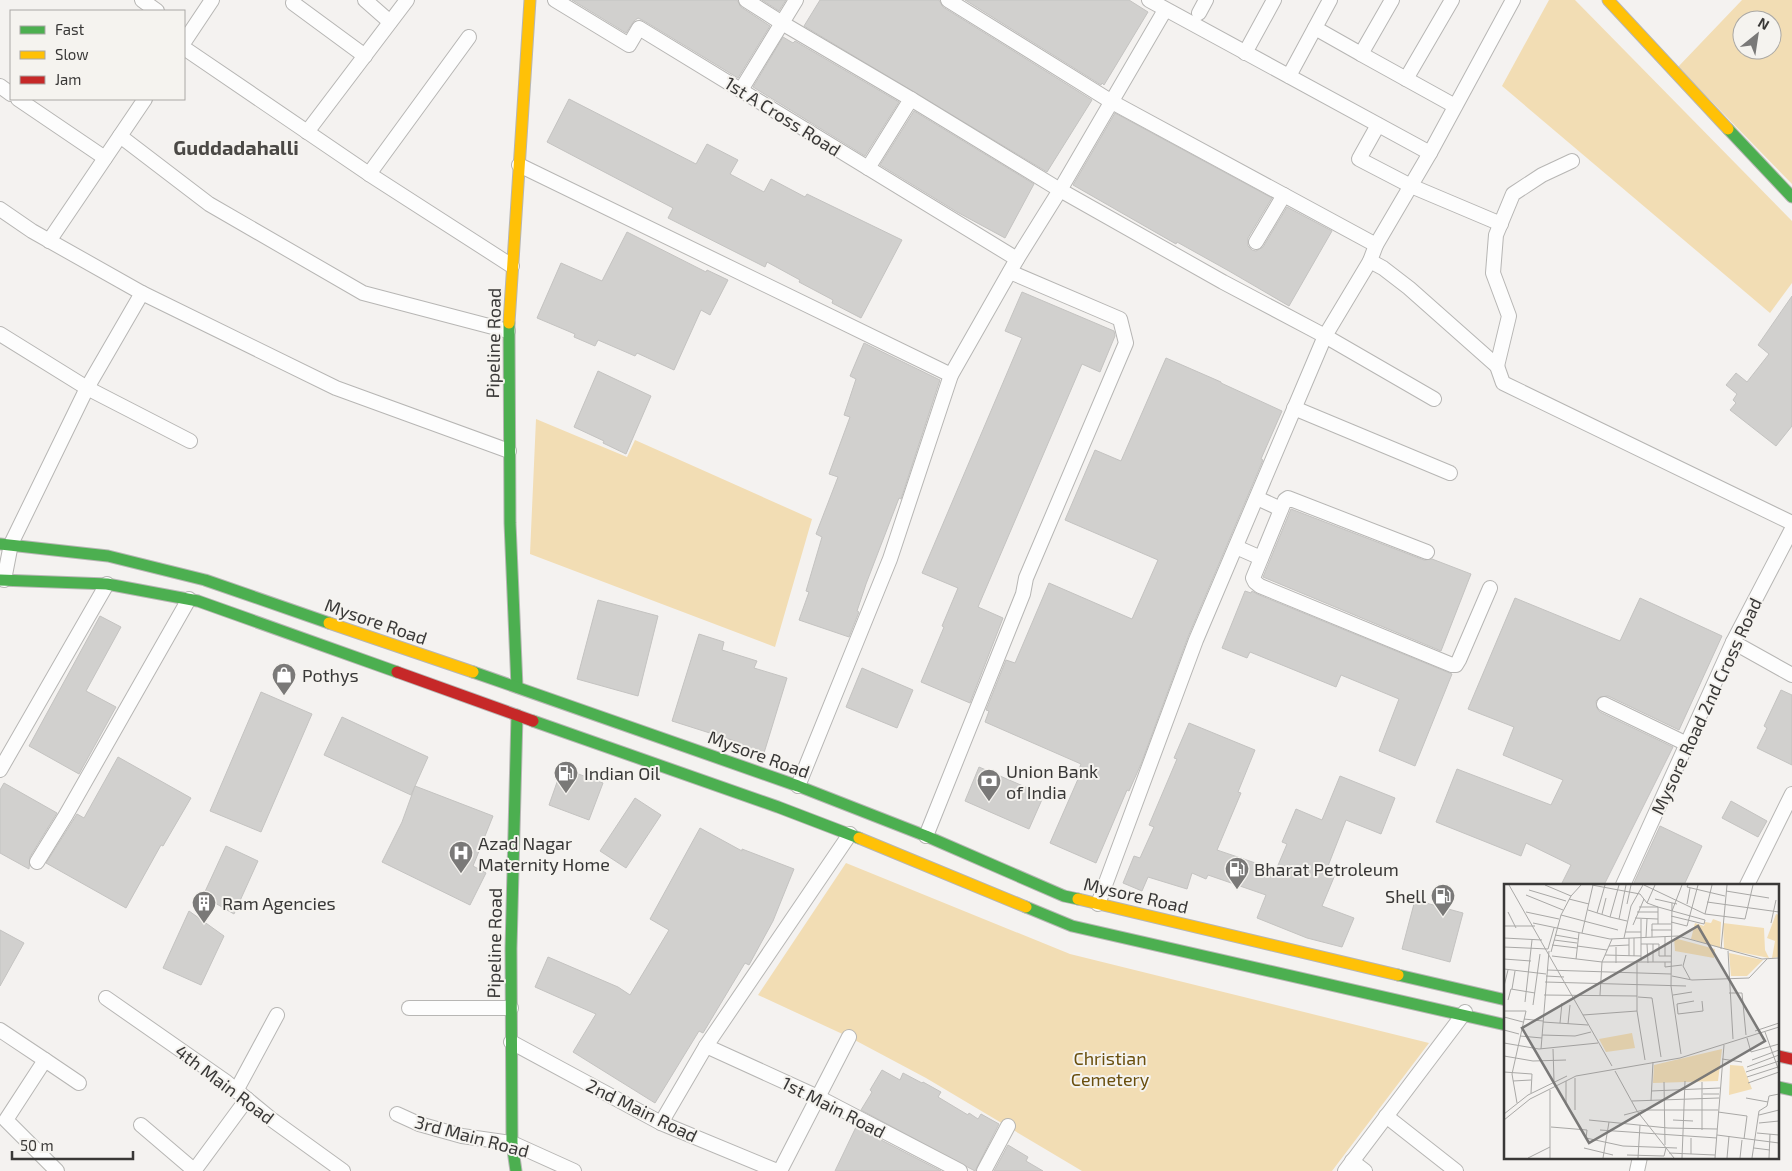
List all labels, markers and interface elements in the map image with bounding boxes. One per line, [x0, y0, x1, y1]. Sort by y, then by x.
legend [10, 10, 185, 100]
north arrow [1732, 10, 1782, 60]
text: N [1755, 13, 1772, 33]
text: Fast [55, 20, 85, 38]
text: Slow [55, 45, 89, 63]
text: Jam [55, 70, 81, 88]
street label: 1st A Cross Road [721, 71, 845, 161]
district label: Guddadahalli [173, 135, 299, 159]
street label: Pipeline Road [481, 288, 505, 398]
street label: Mysore Road [322, 593, 430, 649]
street label: Mysore Road 2nd Cross Road [1646, 594, 1766, 818]
shop icon: Pothys [271, 662, 297, 696]
place label: Pothys [302, 664, 359, 686]
street label: Mysore Road [705, 725, 813, 783]
fuel station icon: Indian Oil [553, 760, 579, 794]
place label: Union Bank of India [1006, 760, 1098, 803]
place label: Indian Oil [584, 762, 661, 784]
bank icon: Union Bank of India [976, 768, 1002, 802]
place label: Azad Nagar Maternity Home [478, 832, 610, 875]
hospital icon: Azad Nagar Maternity Home [448, 840, 474, 874]
fuel station icon: Bharat Petroleum [1224, 856, 1250, 890]
place label: Bharat Petroleum [1254, 858, 1399, 880]
street label: Mysore Road [1081, 872, 1191, 918]
fuel station icon: Shell [1430, 883, 1456, 917]
inset map [1504, 884, 1780, 1158]
place label: Shell [1385, 885, 1427, 907]
street label: Pipeline Road [482, 888, 506, 998]
building icon: Ram Agencies [191, 890, 217, 924]
place label: Ram Agencies [222, 892, 336, 914]
street label: 4th Main Road [171, 1040, 279, 1128]
park label: Christian Cemetery [1071, 1047, 1150, 1090]
street label: 1st Main Road [779, 1071, 889, 1143]
street label: 2nd Main Road [583, 1074, 701, 1146]
street label: 3rd Main Road [412, 1110, 532, 1162]
scale bar [12, 1128, 134, 1160]
text: 50 m [20, 1136, 54, 1154]

